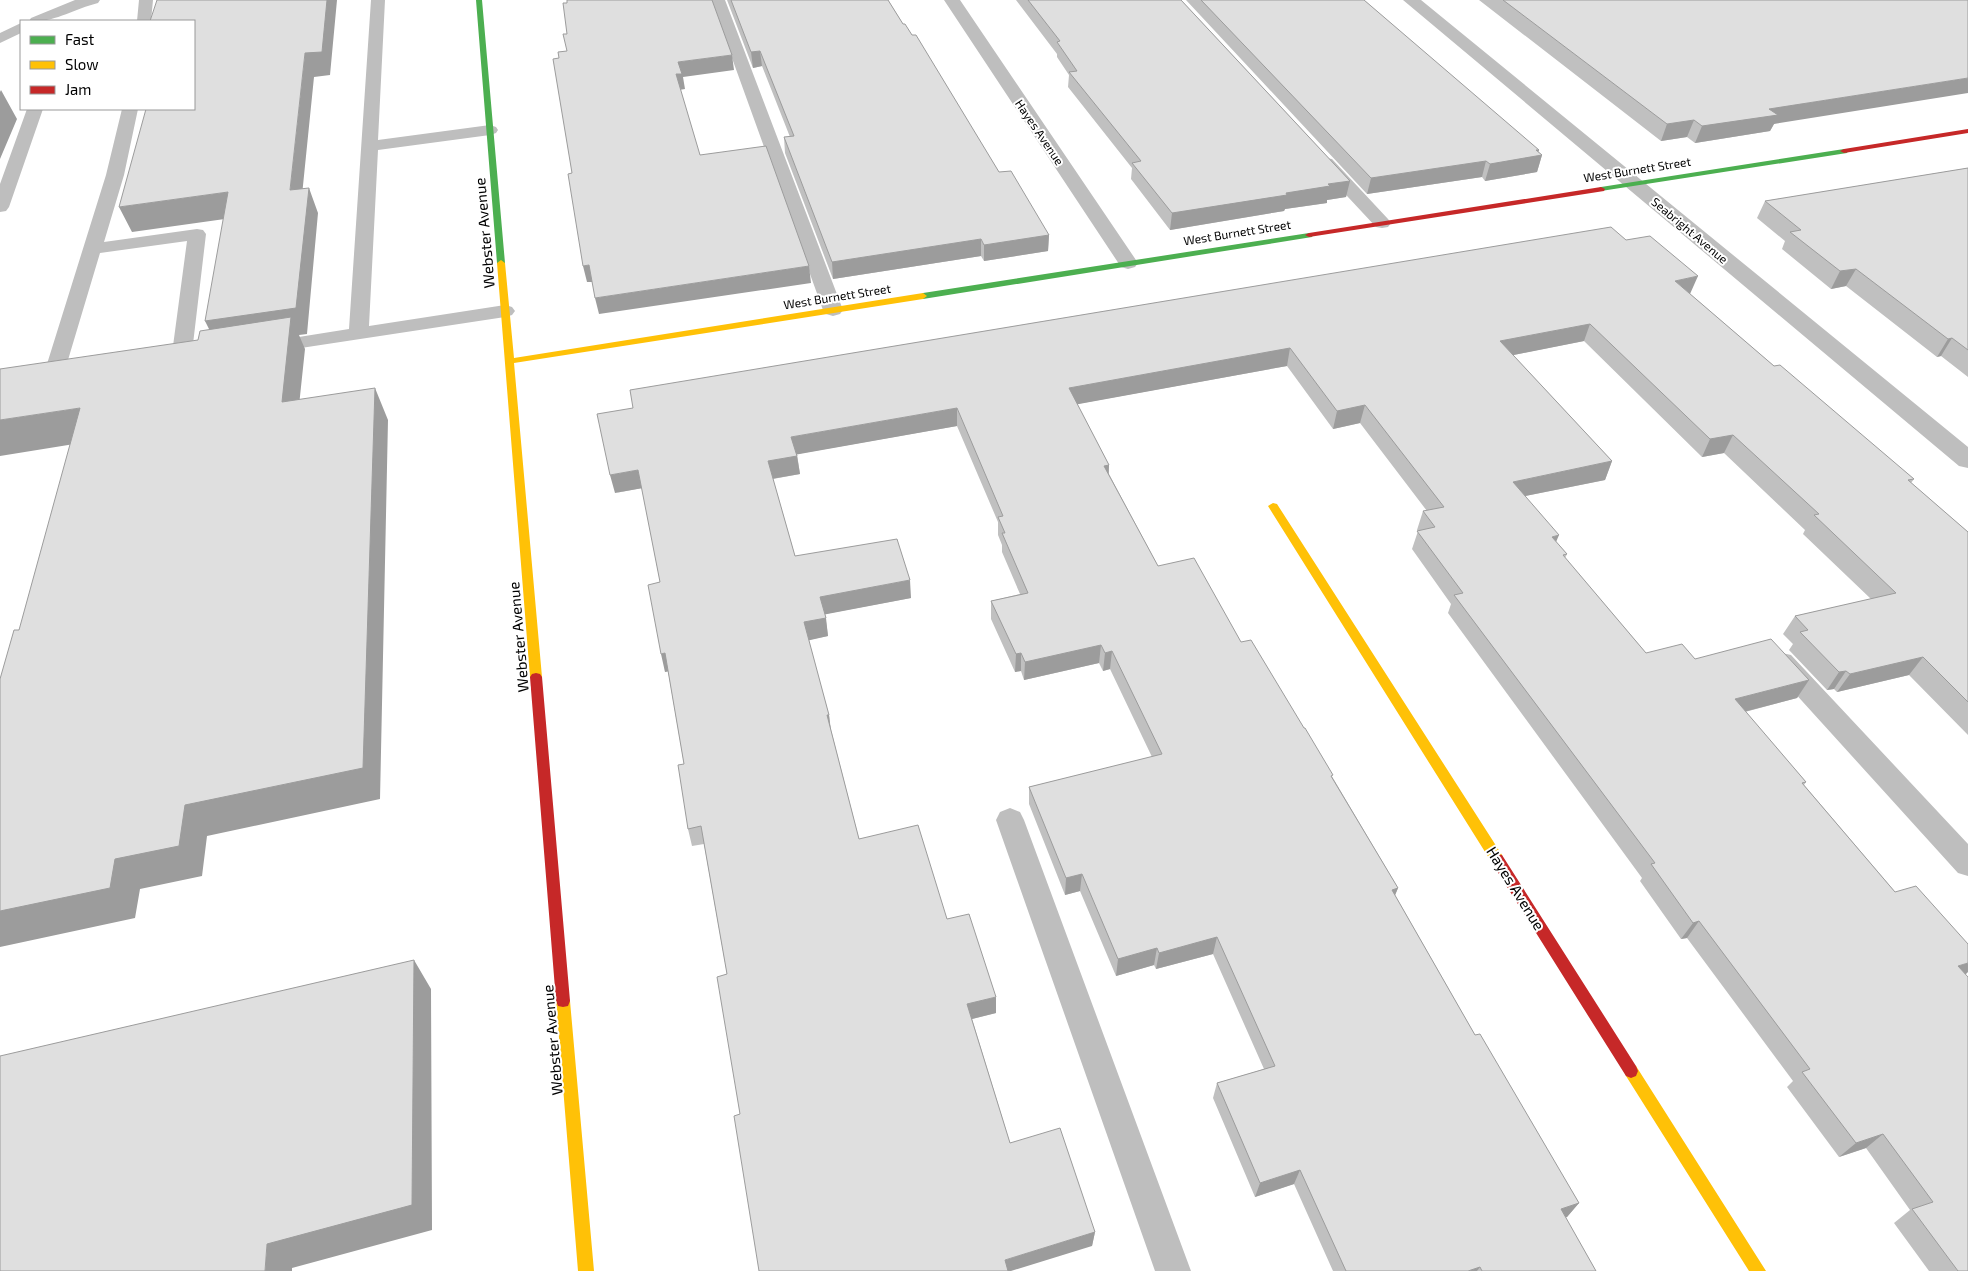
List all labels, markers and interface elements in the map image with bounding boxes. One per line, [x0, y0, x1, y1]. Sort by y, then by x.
legend [20, 20, 195, 110]
text: Fast [65, 30, 95, 48]
text: Slow [65, 55, 99, 73]
text: Jam [65, 80, 91, 98]
street label: Hayes Avenue [1013, 97, 1067, 167]
street label: West Burnett Street [1582, 154, 1692, 184]
street label: Webster Avenue [470, 177, 498, 289]
street label: Seabright Avenue [1649, 194, 1731, 266]
street label: West Burnett Street [1182, 217, 1292, 247]
street label: West Burnett Street [782, 281, 892, 311]
street label: Webster Avenue [504, 581, 532, 693]
street label: Hayes Avenue [1483, 843, 1549, 933]
street label: Webster Avenue [538, 984, 566, 1096]

